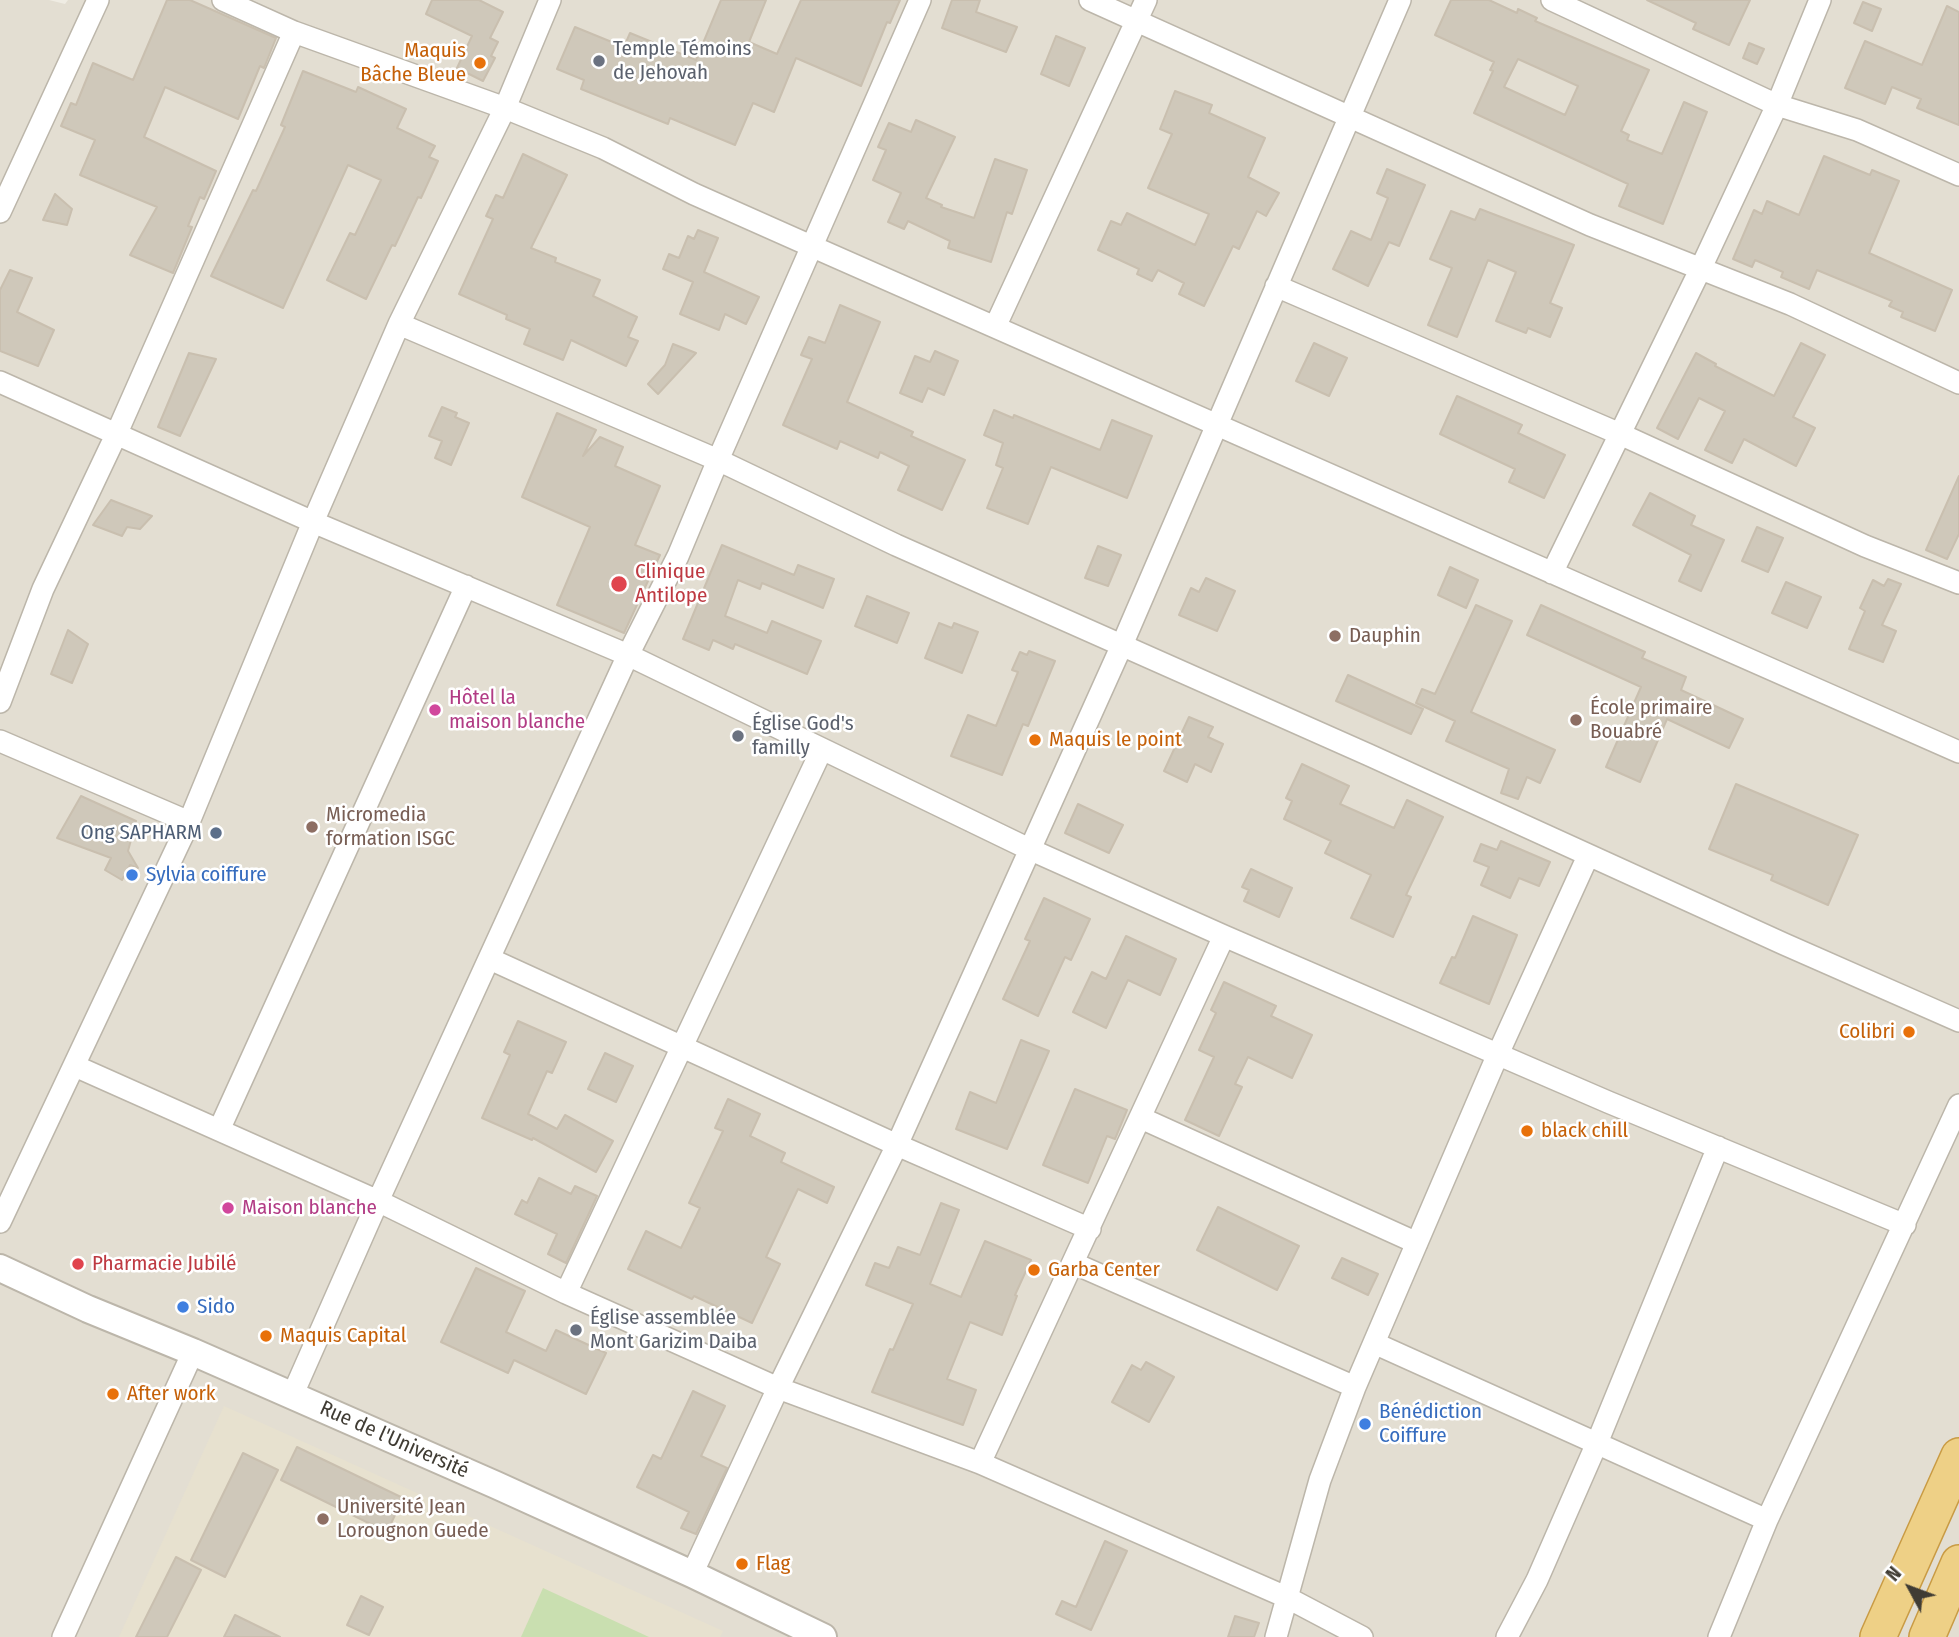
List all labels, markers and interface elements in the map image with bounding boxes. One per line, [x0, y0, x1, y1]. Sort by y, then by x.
place label: Temple Témoins de Jehovah [613, 36, 751, 86]
place label: Maquis Bâche Bleue [360, 38, 466, 88]
marker: Temple Témoins de Jehovah [591, 53, 607, 69]
marker: Maquis Bâche Bleue [472, 55, 488, 71]
place label: Clinique Antilope [635, 559, 707, 609]
marker: Clinique Antilope [609, 574, 629, 594]
place label: Dauphin [1349, 623, 1421, 649]
marker: Dauphin [1327, 628, 1343, 644]
place label: Hôtel la maison blanche [449, 685, 585, 735]
place label: École primaire Bouabré [1590, 695, 1712, 745]
marker: Hôtel la maison blanche [427, 702, 443, 718]
place label: Église God's familly [752, 711, 854, 761]
marker: École primaire Bouabré [1568, 712, 1584, 728]
place label: Maquis le point [1049, 727, 1182, 753]
marker: Église God's familly [730, 728, 746, 744]
marker: Maquis le point [1027, 732, 1043, 748]
place label: Micromedia formation ISGC [326, 802, 455, 852]
marker: Micromedia formation ISGC [304, 819, 320, 835]
place label: Ong SAPHARM [80, 820, 202, 846]
marker: Ong SAPHARM [208, 825, 224, 841]
place label: Sylvia coiffure [146, 862, 267, 888]
marker: Sylvia coiffure [124, 867, 140, 883]
place label: Colibri [1839, 1019, 1895, 1045]
marker: Colibri [1901, 1024, 1917, 1040]
place label: black chill [1541, 1118, 1628, 1144]
marker: black chill [1519, 1123, 1535, 1139]
place label: Maison blanche [242, 1195, 377, 1221]
marker: Maison blanche [220, 1200, 236, 1216]
place label: Pharmacie Jubilé [92, 1251, 236, 1277]
marker: Pharmacie Jubilé [70, 1256, 86, 1272]
place label: Garba Center [1048, 1257, 1160, 1283]
marker: Garba Center [1026, 1262, 1042, 1278]
place label: Sido [197, 1294, 235, 1320]
marker: Sido [175, 1299, 191, 1315]
place label: Église assemblée Mont Garizim Daiba [590, 1305, 757, 1355]
marker: Église assemblée Mont Garizim Daiba [568, 1322, 584, 1338]
place label: Maquis Capital [280, 1323, 406, 1349]
marker: Maquis Capital [258, 1328, 274, 1344]
place label: After work [127, 1381, 216, 1407]
marker: After work [105, 1386, 121, 1402]
street label: Rue de l'Université [316, 1396, 472, 1484]
place label: Bénédiction Coiffure [1379, 1399, 1482, 1449]
marker: Bénédiction Coiffure [1357, 1416, 1373, 1432]
place label: Université Jean Lorougnon Guede [337, 1494, 489, 1544]
marker: Université Jean Lorougnon Guede [315, 1511, 331, 1527]
place label: Flag [756, 1551, 790, 1577]
north arrow [1875, 1553, 1945, 1623]
marker: Flag [734, 1556, 750, 1572]
text: N [1881, 1562, 1906, 1586]

